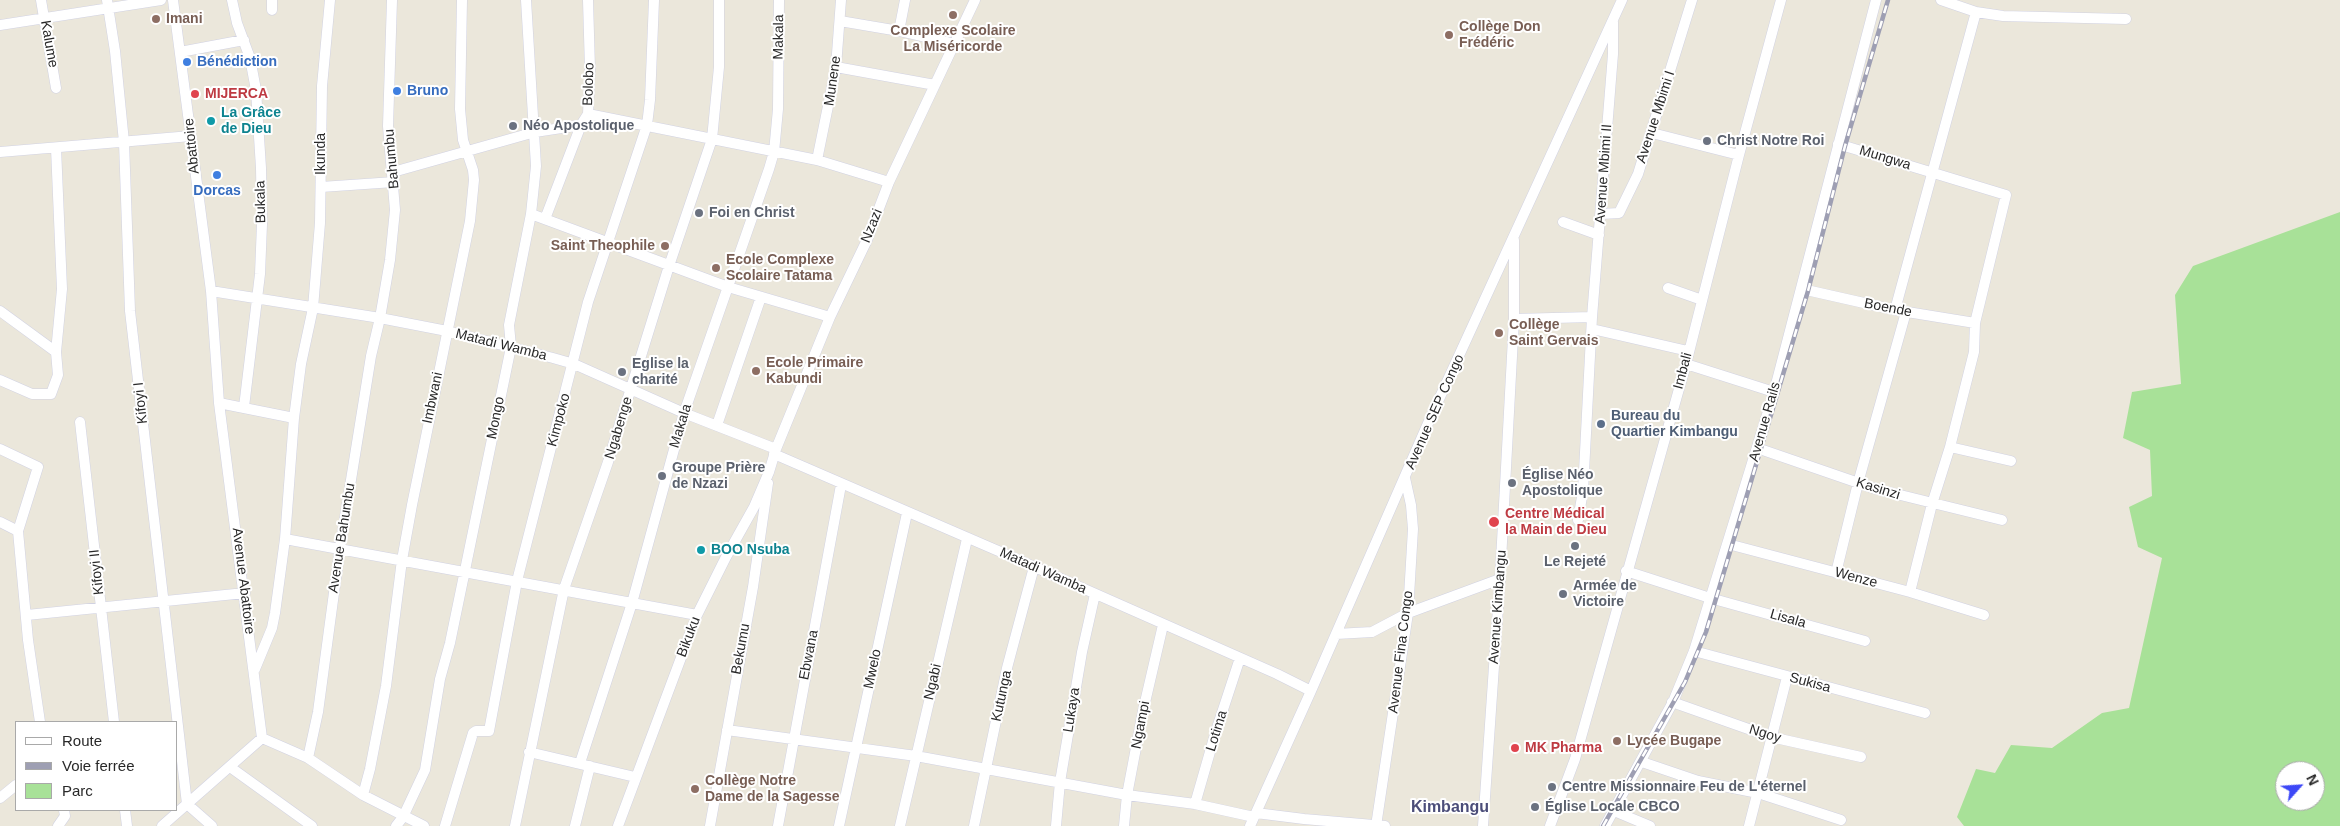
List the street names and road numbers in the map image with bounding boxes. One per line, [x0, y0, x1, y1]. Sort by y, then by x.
street label: Makala [770, 14, 788, 60]
street label: Kalume [37, 19, 61, 69]
street label: Munene [821, 55, 845, 107]
street label: Bolobo [580, 62, 598, 106]
street label: Avenue Mbimi I [1633, 69, 1679, 165]
street label: Abattoire [181, 117, 203, 175]
street label: Avenue Mbimi II [1592, 123, 1616, 225]
street label: Bahumbu [381, 128, 403, 190]
street label: Ikunda [313, 133, 329, 175]
street label: Mungwa [1857, 142, 1913, 174]
street label: Bukala [252, 180, 270, 224]
street label: Nzazi [858, 207, 886, 245]
street label: Boende [1863, 295, 1913, 321]
street label: Matadi Wamba [454, 326, 548, 364]
street label: Imbali [1670, 351, 1696, 391]
street label: Avenue SEP Congo [1402, 352, 1468, 472]
street label: Imbwani [419, 371, 447, 425]
street label: Avenue Rails [1746, 380, 1784, 464]
street label: Kifoyi I [130, 381, 152, 425]
street label: Kimpoko [544, 392, 574, 448]
street label: Mongo [484, 395, 508, 441]
street label: Ngabenge [602, 395, 636, 461]
street label: Makala [666, 402, 696, 450]
street label: Kasinzi [1854, 474, 1902, 504]
street label: Avenue Bahumbu [325, 482, 359, 594]
street label: Avenue Abattoire [228, 527, 258, 635]
street label: Matadi Wamba [997, 544, 1089, 598]
street label: Kifoyi II [86, 548, 108, 596]
street label: Avenue Kimbangu [1486, 549, 1510, 665]
street label: Wenze [1833, 564, 1879, 592]
street label: Avenue Fina Congo [1385, 590, 1417, 714]
street label: Lisala [1768, 606, 1808, 632]
street label: Bikuku [674, 614, 704, 660]
street label: Bekumu [728, 622, 754, 676]
street label: Ebwana [796, 629, 822, 681]
street label: Mwelo [861, 647, 885, 691]
street label: Ngabi [921, 662, 945, 702]
street label: Kutunga [988, 669, 1016, 723]
street label: Sukisa [1788, 669, 1832, 697]
street label: Lukaya [1060, 686, 1084, 734]
street label: Ngampi [1128, 700, 1154, 750]
street label: Lotima [1203, 708, 1231, 754]
street label: Ngoy [1747, 721, 1783, 747]

